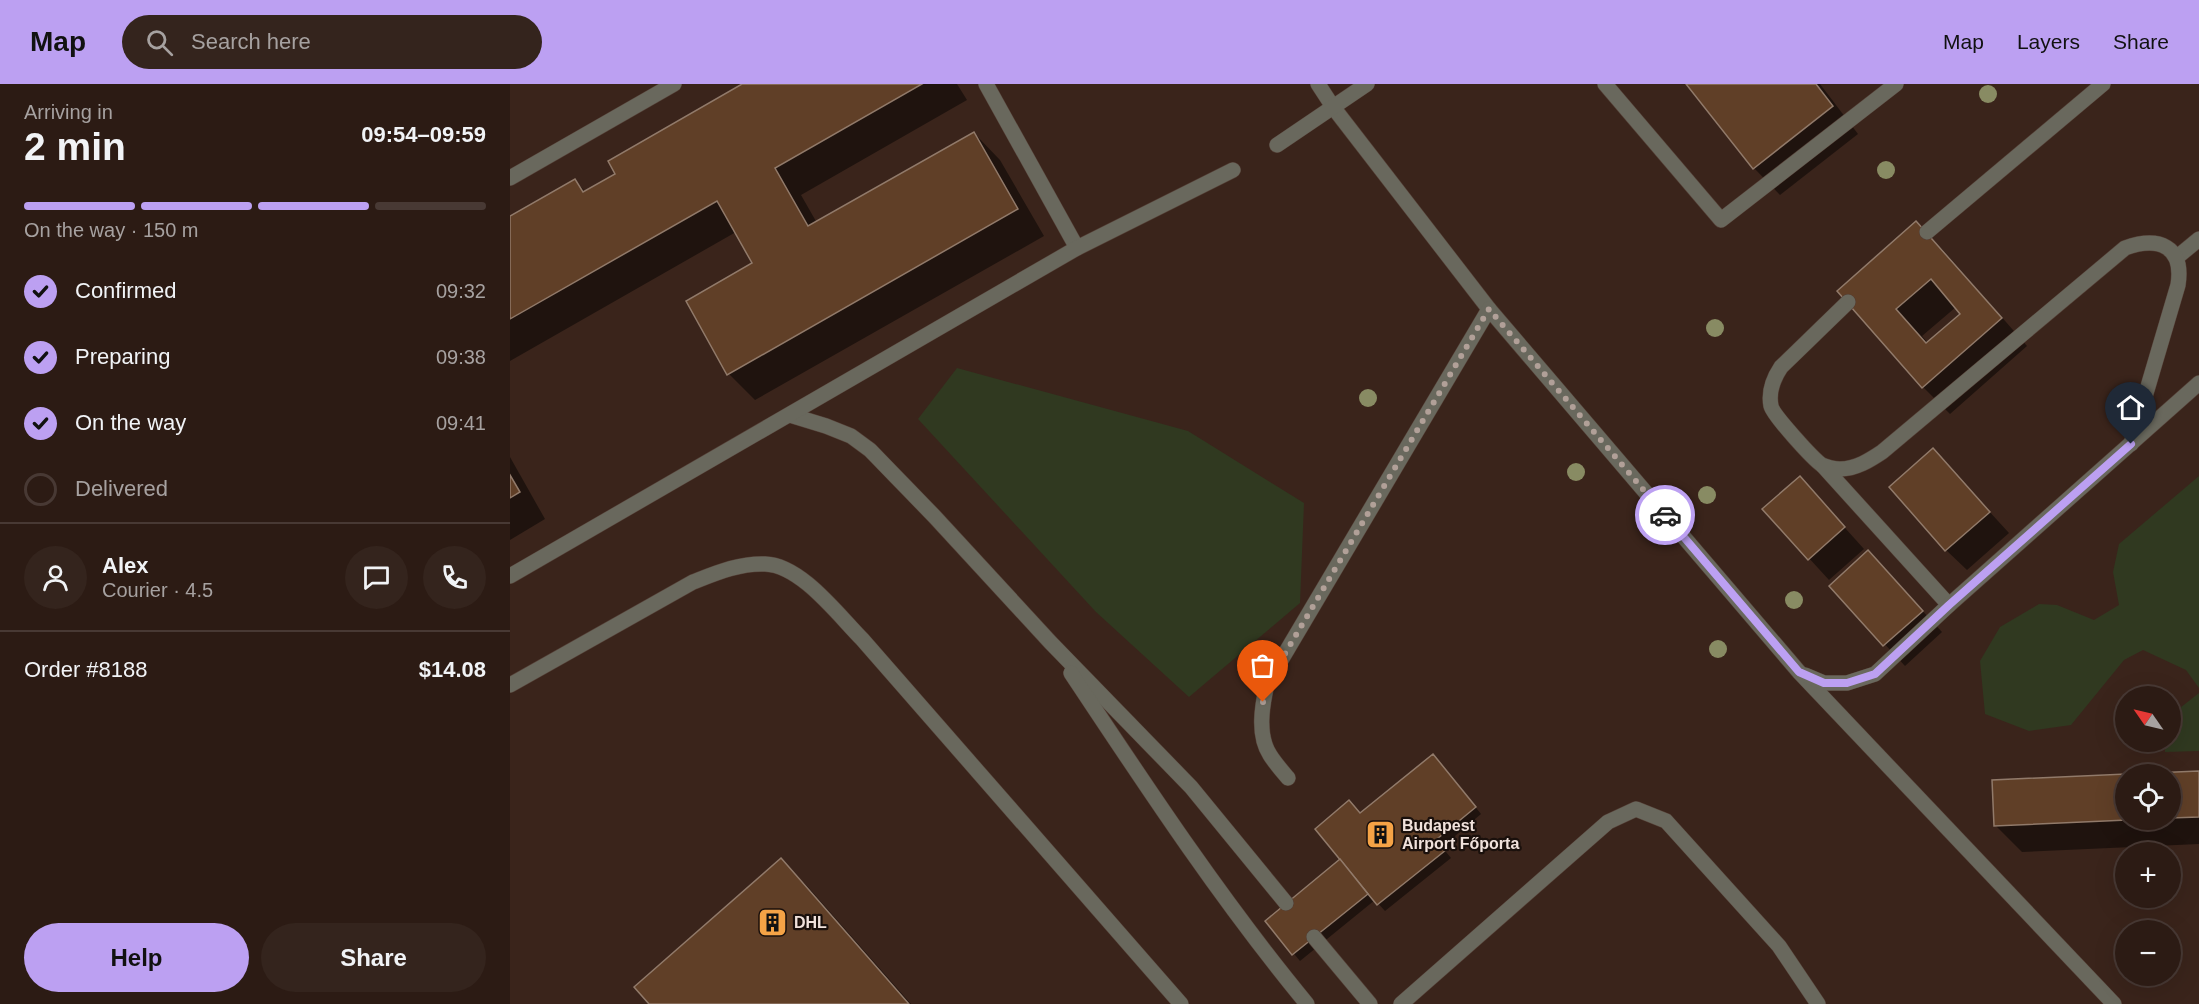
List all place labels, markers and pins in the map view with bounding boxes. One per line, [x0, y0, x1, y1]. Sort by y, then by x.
pin [2105, 382, 2156, 444]
pin [1237, 640, 1288, 702]
place label: Budapest Airport Főporta [1402, 817, 1519, 852]
building icon: Budapest Airport Főporta [1365, 818, 1397, 850]
building icon: DHL [757, 906, 789, 938]
place label: DHL [794, 914, 827, 931]

